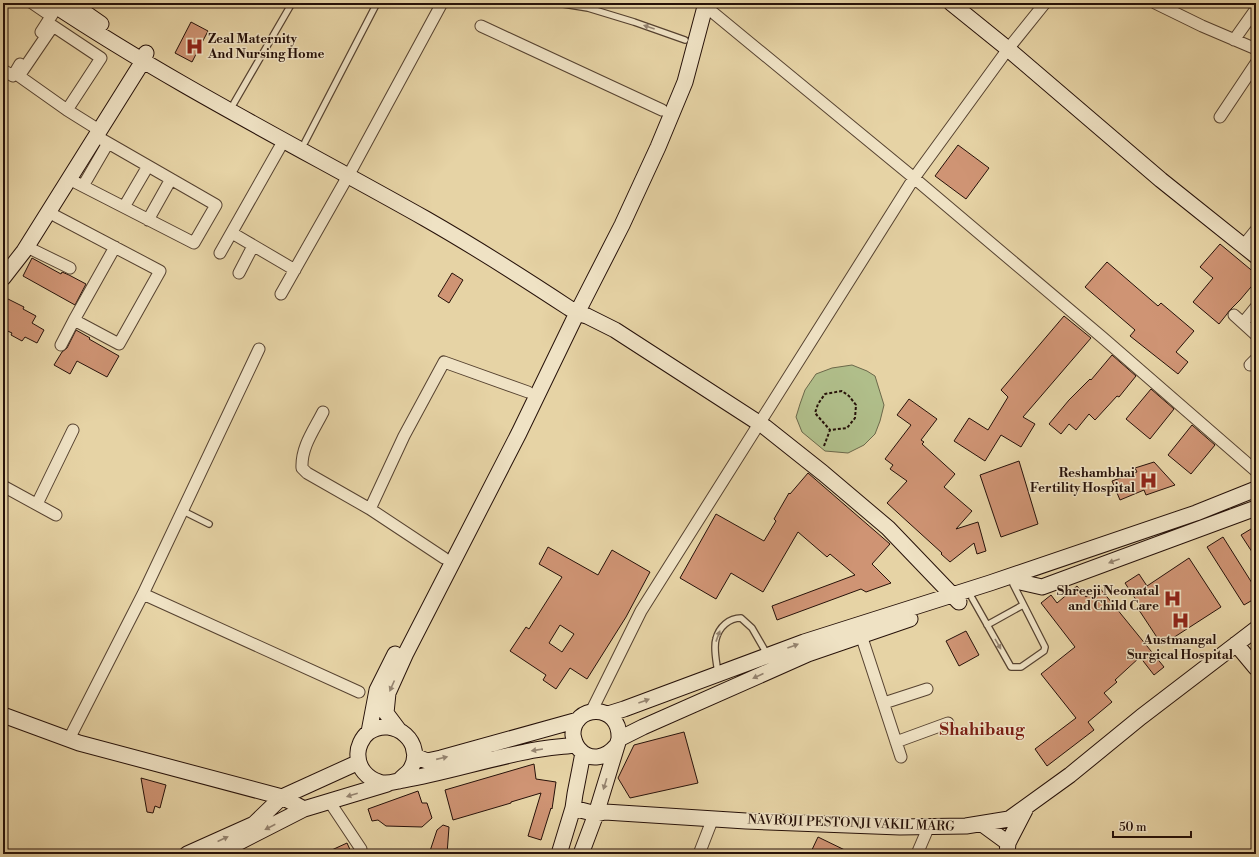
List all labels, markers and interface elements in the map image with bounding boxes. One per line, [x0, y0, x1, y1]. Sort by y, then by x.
one-way arrow [642, 24, 654, 30]
place label: Zeal Maternity And Nursing Home [207, 31, 325, 62]
hospital icon: Zeal Maternity And Nursing Home [185, 36, 205, 56]
place label: Reshambhai Fertility Hospital [1030, 465, 1136, 496]
hospital icon: Reshambhai Fertility Hospital [1138, 470, 1158, 490]
one-way arrow [1108, 558, 1120, 564]
place label: Shreeji Neonatal and Child Care [1057, 583, 1160, 614]
hospital icon: Shreeji Neonatal and Child Care [1162, 588, 1182, 608]
hospital icon: Austmangal Surgical Hospital [1170, 611, 1190, 631]
one-way arrow [715, 629, 721, 641]
place label: Austmangal Surgical Hospital [1127, 632, 1234, 663]
one-way arrow [995, 638, 1002, 650]
one-way arrow [787, 643, 799, 649]
one-way arrow [752, 673, 764, 679]
one-way arrow [388, 680, 394, 692]
one-way arrow [639, 698, 651, 704]
district label: Shahibaug [939, 719, 1025, 741]
one-way arrow [531, 747, 543, 753]
one-way arrow [436, 754, 448, 760]
one-way arrow [602, 778, 608, 790]
one-way arrow [346, 792, 358, 798]
street label: NAVROJI PESTONJI VAKIL MARG [747, 811, 955, 835]
scale bar [1113, 813, 1191, 839]
text: 50 m [1119, 820, 1147, 835]
one-way arrow [264, 824, 275, 830]
one-way arrow [217, 835, 229, 841]

